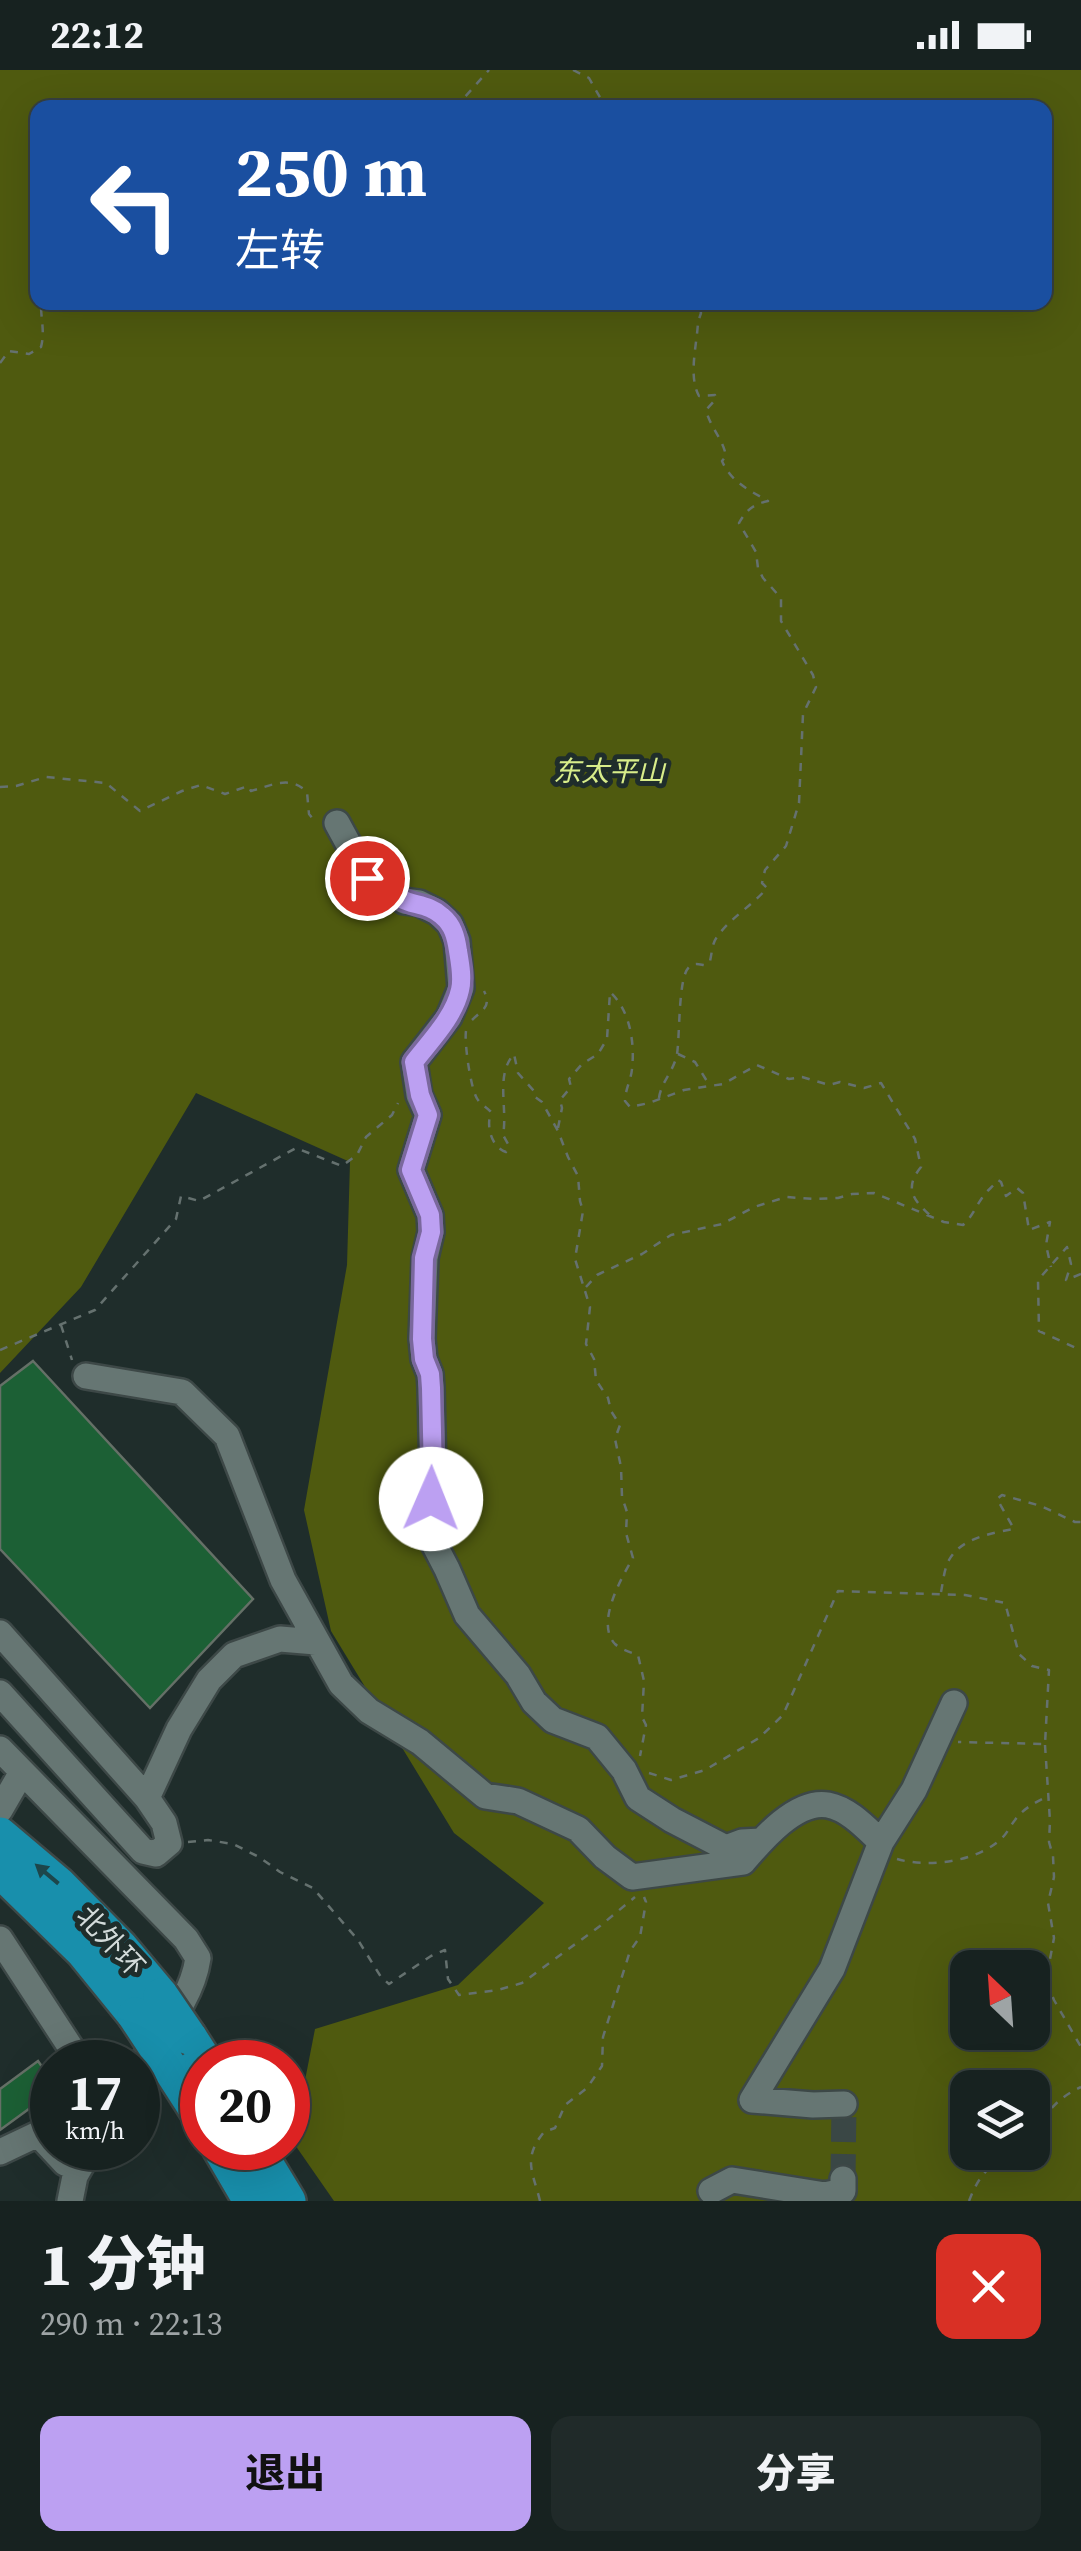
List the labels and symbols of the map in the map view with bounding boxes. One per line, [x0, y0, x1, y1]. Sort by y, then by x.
park label: 东太平山 [553, 752, 667, 790]
pin [325, 836, 410, 921]
position arrow [379, 1447, 483, 1551]
one-way arrow [35, 1864, 60, 1886]
street label: 北外环 [68, 1897, 154, 1985]
north arrow [950, 1950, 1050, 2050]
speed limit sign: 20 [180, 2040, 310, 2170]

